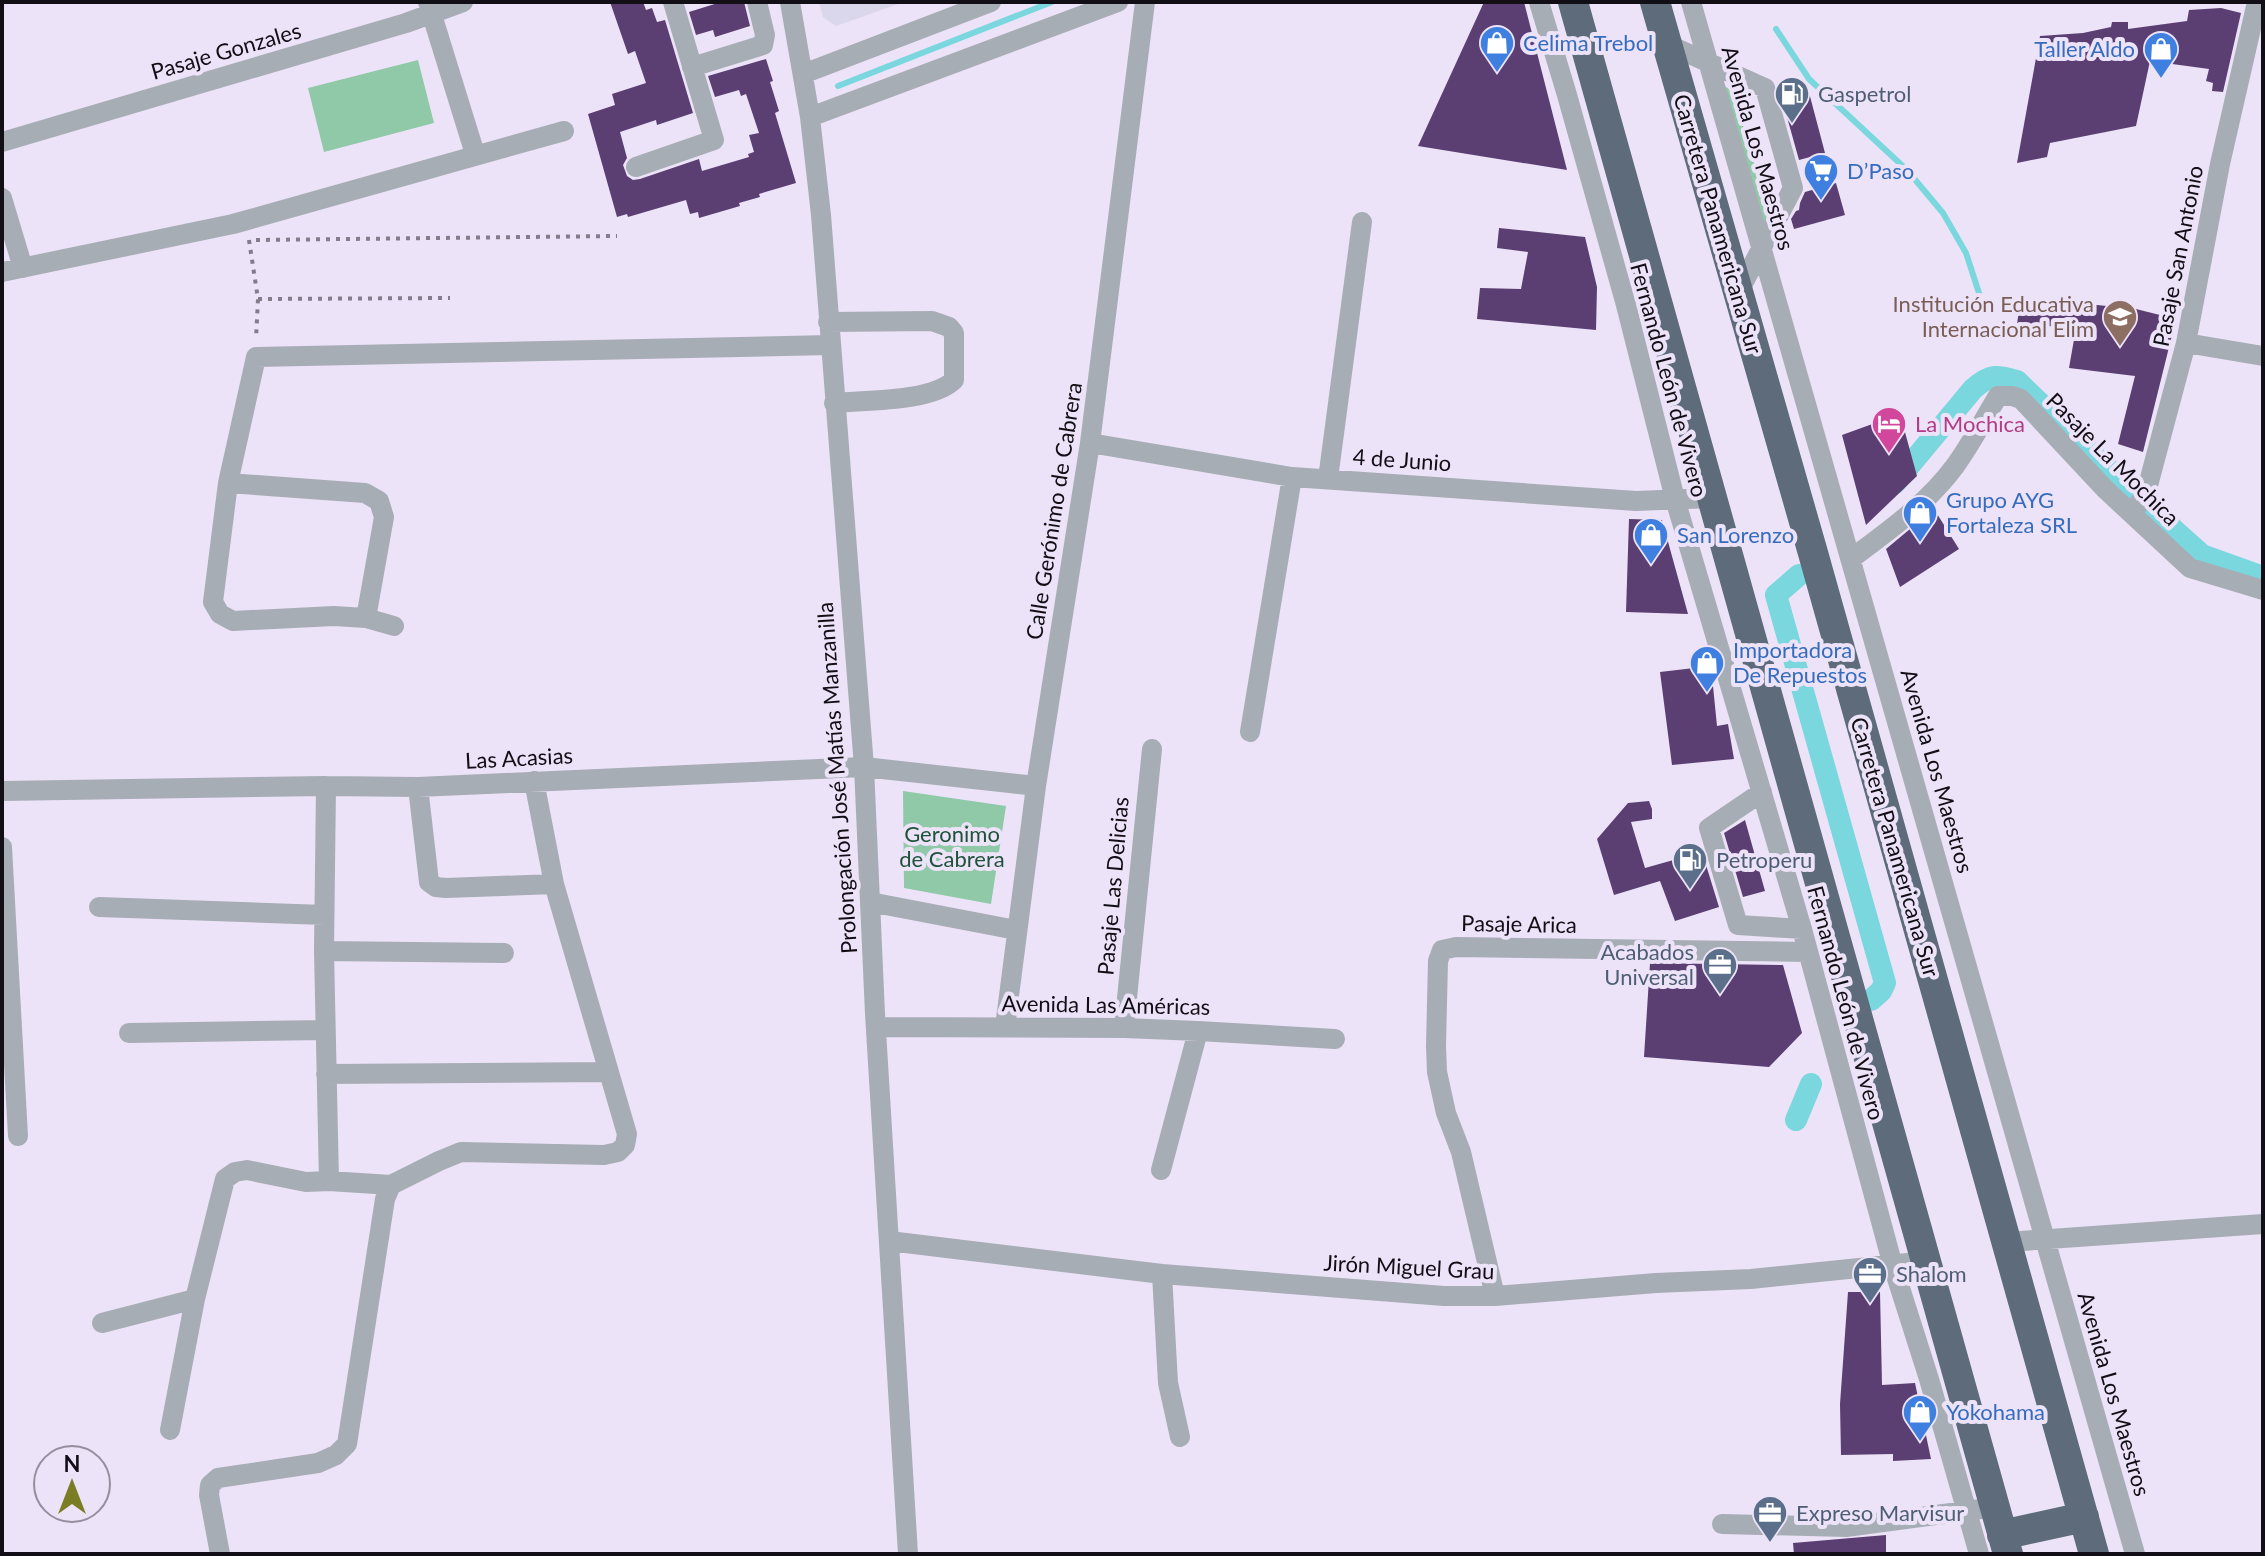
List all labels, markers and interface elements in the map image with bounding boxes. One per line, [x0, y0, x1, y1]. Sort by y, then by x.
street label: Pasaje Gonzales [148, 16, 304, 85]
shop icon: Celima Trebol [1478, 24, 1516, 74]
place label: Celima Trebol [1523, 29, 1653, 56]
shop icon: Taller Aldo [2142, 30, 2180, 80]
place label: Taller Aldo [2034, 35, 2135, 62]
street label: Avenida Los Maestros [1716, 43, 1801, 253]
fuel station icon: Gaspetrol [1773, 75, 1811, 125]
place label: Gaspetrol [1818, 80, 1911, 107]
street label: Carretera Panamericana Sur [1668, 91, 1769, 357]
supermarket icon: D’Paso [1802, 152, 1840, 202]
place label: D’Paso [1847, 157, 1914, 184]
street label: Pasaje San Antonio [2147, 163, 2208, 349]
street label: Fernando León de Vivero [1625, 260, 1714, 500]
place label: Institución Educativa Internacional Elim [1893, 290, 2094, 342]
school or university icon: Institución Educativa Internacional Elim [2101, 298, 2139, 348]
street label: Calle Gerónimo de Cabrera [1020, 380, 1087, 641]
street label: Pasaje La Mochica [2041, 387, 2185, 531]
hotel icon: La Mochica [1870, 405, 1908, 455]
place label: La Mochica [1915, 410, 2025, 437]
street label: 4 de Junio [1352, 443, 1452, 476]
place label: Grupo AYG Fortaleza SRL [1946, 486, 2077, 538]
shop icon: Grupo AYG Fortaleza SRL [1901, 494, 1939, 544]
shop icon: San Lorenzo [1632, 516, 1670, 566]
place label: San Lorenzo [1677, 521, 1794, 548]
street label: Prolongación José Matías Manzanilla [811, 601, 862, 955]
place label: Importadora De Repuestos [1733, 636, 1867, 688]
shop icon: Importadora De Repuestos [1688, 644, 1726, 694]
street label: Avenida Los Maestros [1895, 666, 1980, 876]
street label: Carretera Panamericana Sur [1845, 714, 1946, 980]
street label: Las Acasias [464, 741, 574, 774]
street label: Pasaje Las Delicias [1091, 796, 1134, 976]
park label: Geronimo de Cabrera [899, 820, 1005, 872]
fuel station icon: Petroperu [1671, 841, 1709, 891]
place label: Petroperu [1716, 846, 1812, 873]
street label: Fernando León de Vivero [1802, 883, 1891, 1123]
street label: Pasaje Arica [1461, 909, 1577, 938]
place label: Acabados Universal [1600, 938, 1694, 990]
office icon: Acabados Universal [1701, 946, 1739, 996]
street label: Avenida Las Américas [1001, 989, 1211, 1020]
street label: Jirón Miguel Grau [1323, 1249, 1495, 1284]
office icon: Shalom [1851, 1255, 1889, 1305]
place label: Shalom [1896, 1260, 1967, 1287]
street label: Avenida Los Maestros [2072, 1289, 2157, 1499]
shop icon: Yokohama [1901, 1393, 1939, 1443]
place label: Yokohama [1946, 1398, 2045, 1425]
north arrow [32, 1444, 112, 1524]
text: N [64, 1450, 80, 1477]
office icon: Expreso Marvisur [1751, 1494, 1789, 1544]
place label: Expreso Marvisur [1796, 1499, 1964, 1526]

